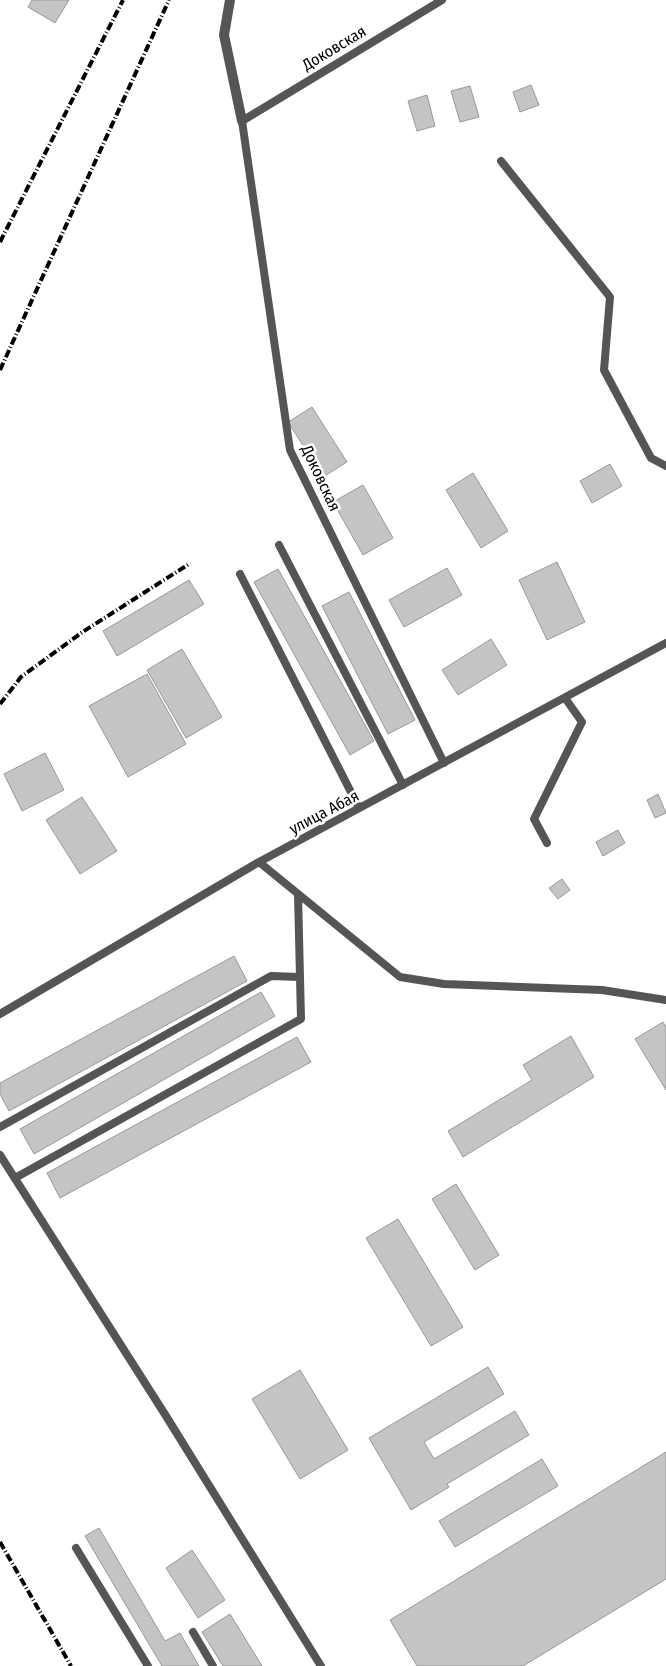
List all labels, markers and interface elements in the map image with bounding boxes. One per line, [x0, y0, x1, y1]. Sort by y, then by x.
street label: Доковская [298, 22, 369, 75]
street label: Доковская [297, 441, 345, 514]
street label: улица Абая [286, 786, 362, 838]

